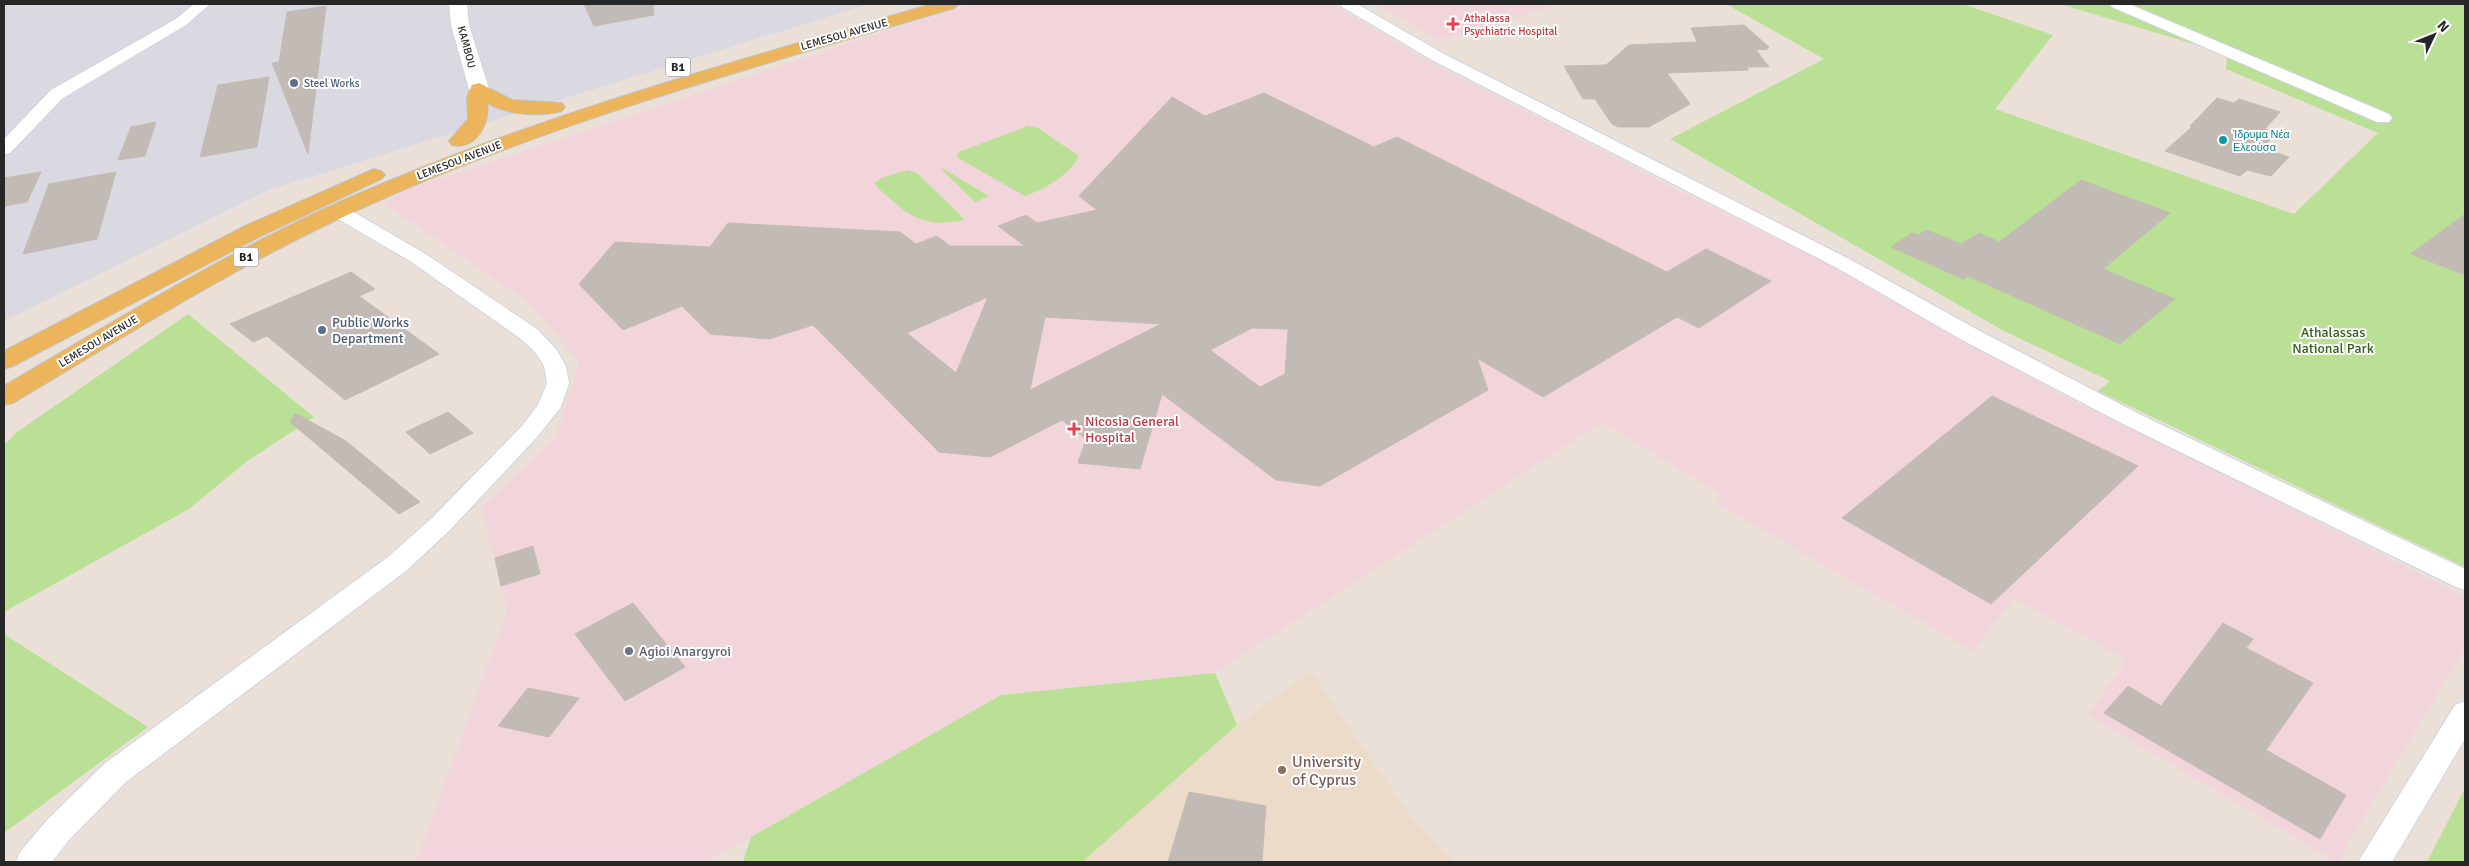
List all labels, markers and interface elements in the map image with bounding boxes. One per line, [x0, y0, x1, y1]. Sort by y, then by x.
north arrow [2409, 10, 2459, 60]
place label: Athalassa Psychiatric Hospital [1464, 12, 1558, 38]
street label: LEMESOU AVENUE [799, 16, 889, 53]
marker: Athalassa Psychiatric Hospital [1446, 17, 1460, 31]
text: N [2434, 17, 2453, 36]
street label: KAMBOU [455, 25, 478, 70]
road number: B1 [666, 58, 690, 76]
marker: Steel Works [288, 77, 300, 89]
place label: Steel Works [304, 77, 360, 90]
place label: Ίδρυμα Νέα Ελεούσα [2232, 128, 2290, 154]
marker: Ίδρυμα Νέα Ελεούσα [2217, 134, 2229, 146]
street label: LEMESOU AVENUE [415, 138, 503, 183]
road number: B1 [234, 248, 258, 266]
street label: LEMESOU AVENUE [56, 313, 140, 370]
place label: Public Works Department [332, 314, 409, 347]
marker: Public Works Department [316, 324, 328, 336]
park label: Athalassas National Park [2292, 324, 2374, 357]
place label: Nicosia General Hospital [1085, 413, 1179, 446]
marker: Nicosia General Hospital [1067, 422, 1081, 436]
place label: Agioi Anargyroi [639, 643, 731, 660]
marker: Agioi Anargyroi [623, 645, 635, 657]
place label: University of Cyprus [1292, 752, 1362, 790]
marker: University of Cyprus [1276, 764, 1288, 776]

